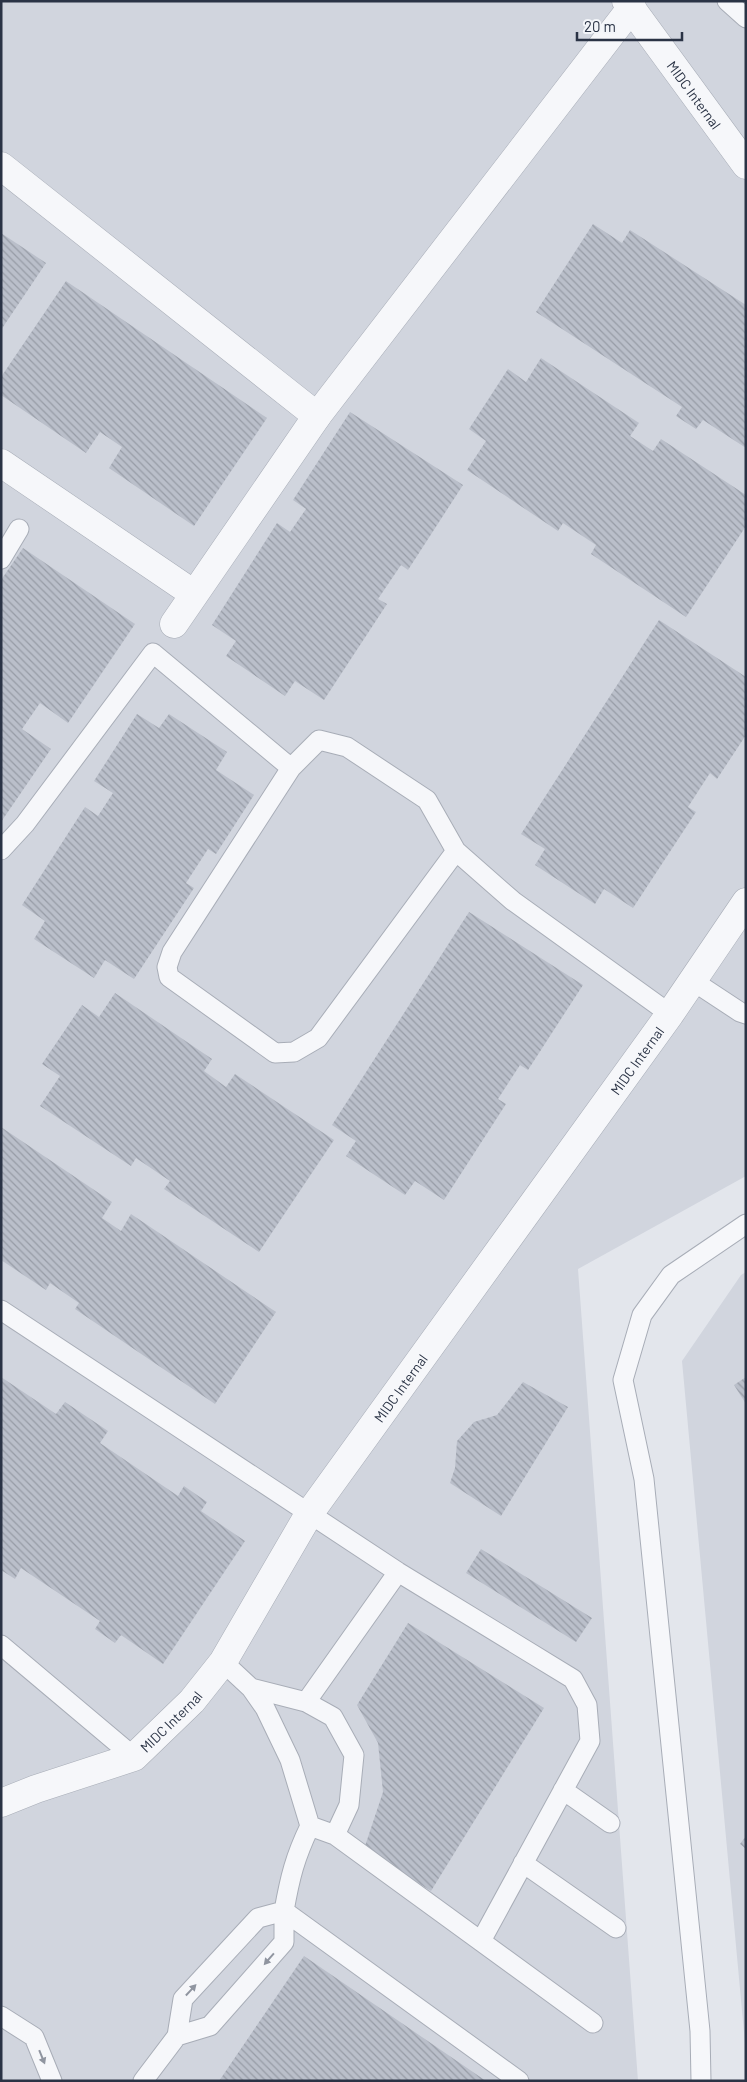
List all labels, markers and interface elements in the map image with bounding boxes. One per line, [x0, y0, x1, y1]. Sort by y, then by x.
scale bar [577, 10, 682, 42]
text: 20 m [584, 17, 616, 35]
street label: MIDC Internal [664, 57, 725, 132]
street label: MIDC Internal [606, 1023, 667, 1098]
street label: MIDC Internal [370, 1350, 430, 1425]
street label: MIDC Internal [136, 1687, 205, 1755]
one-way arrow [263, 1953, 275, 1965]
one-way arrow [185, 1985, 197, 1997]
one-way arrow [39, 2050, 47, 2064]

